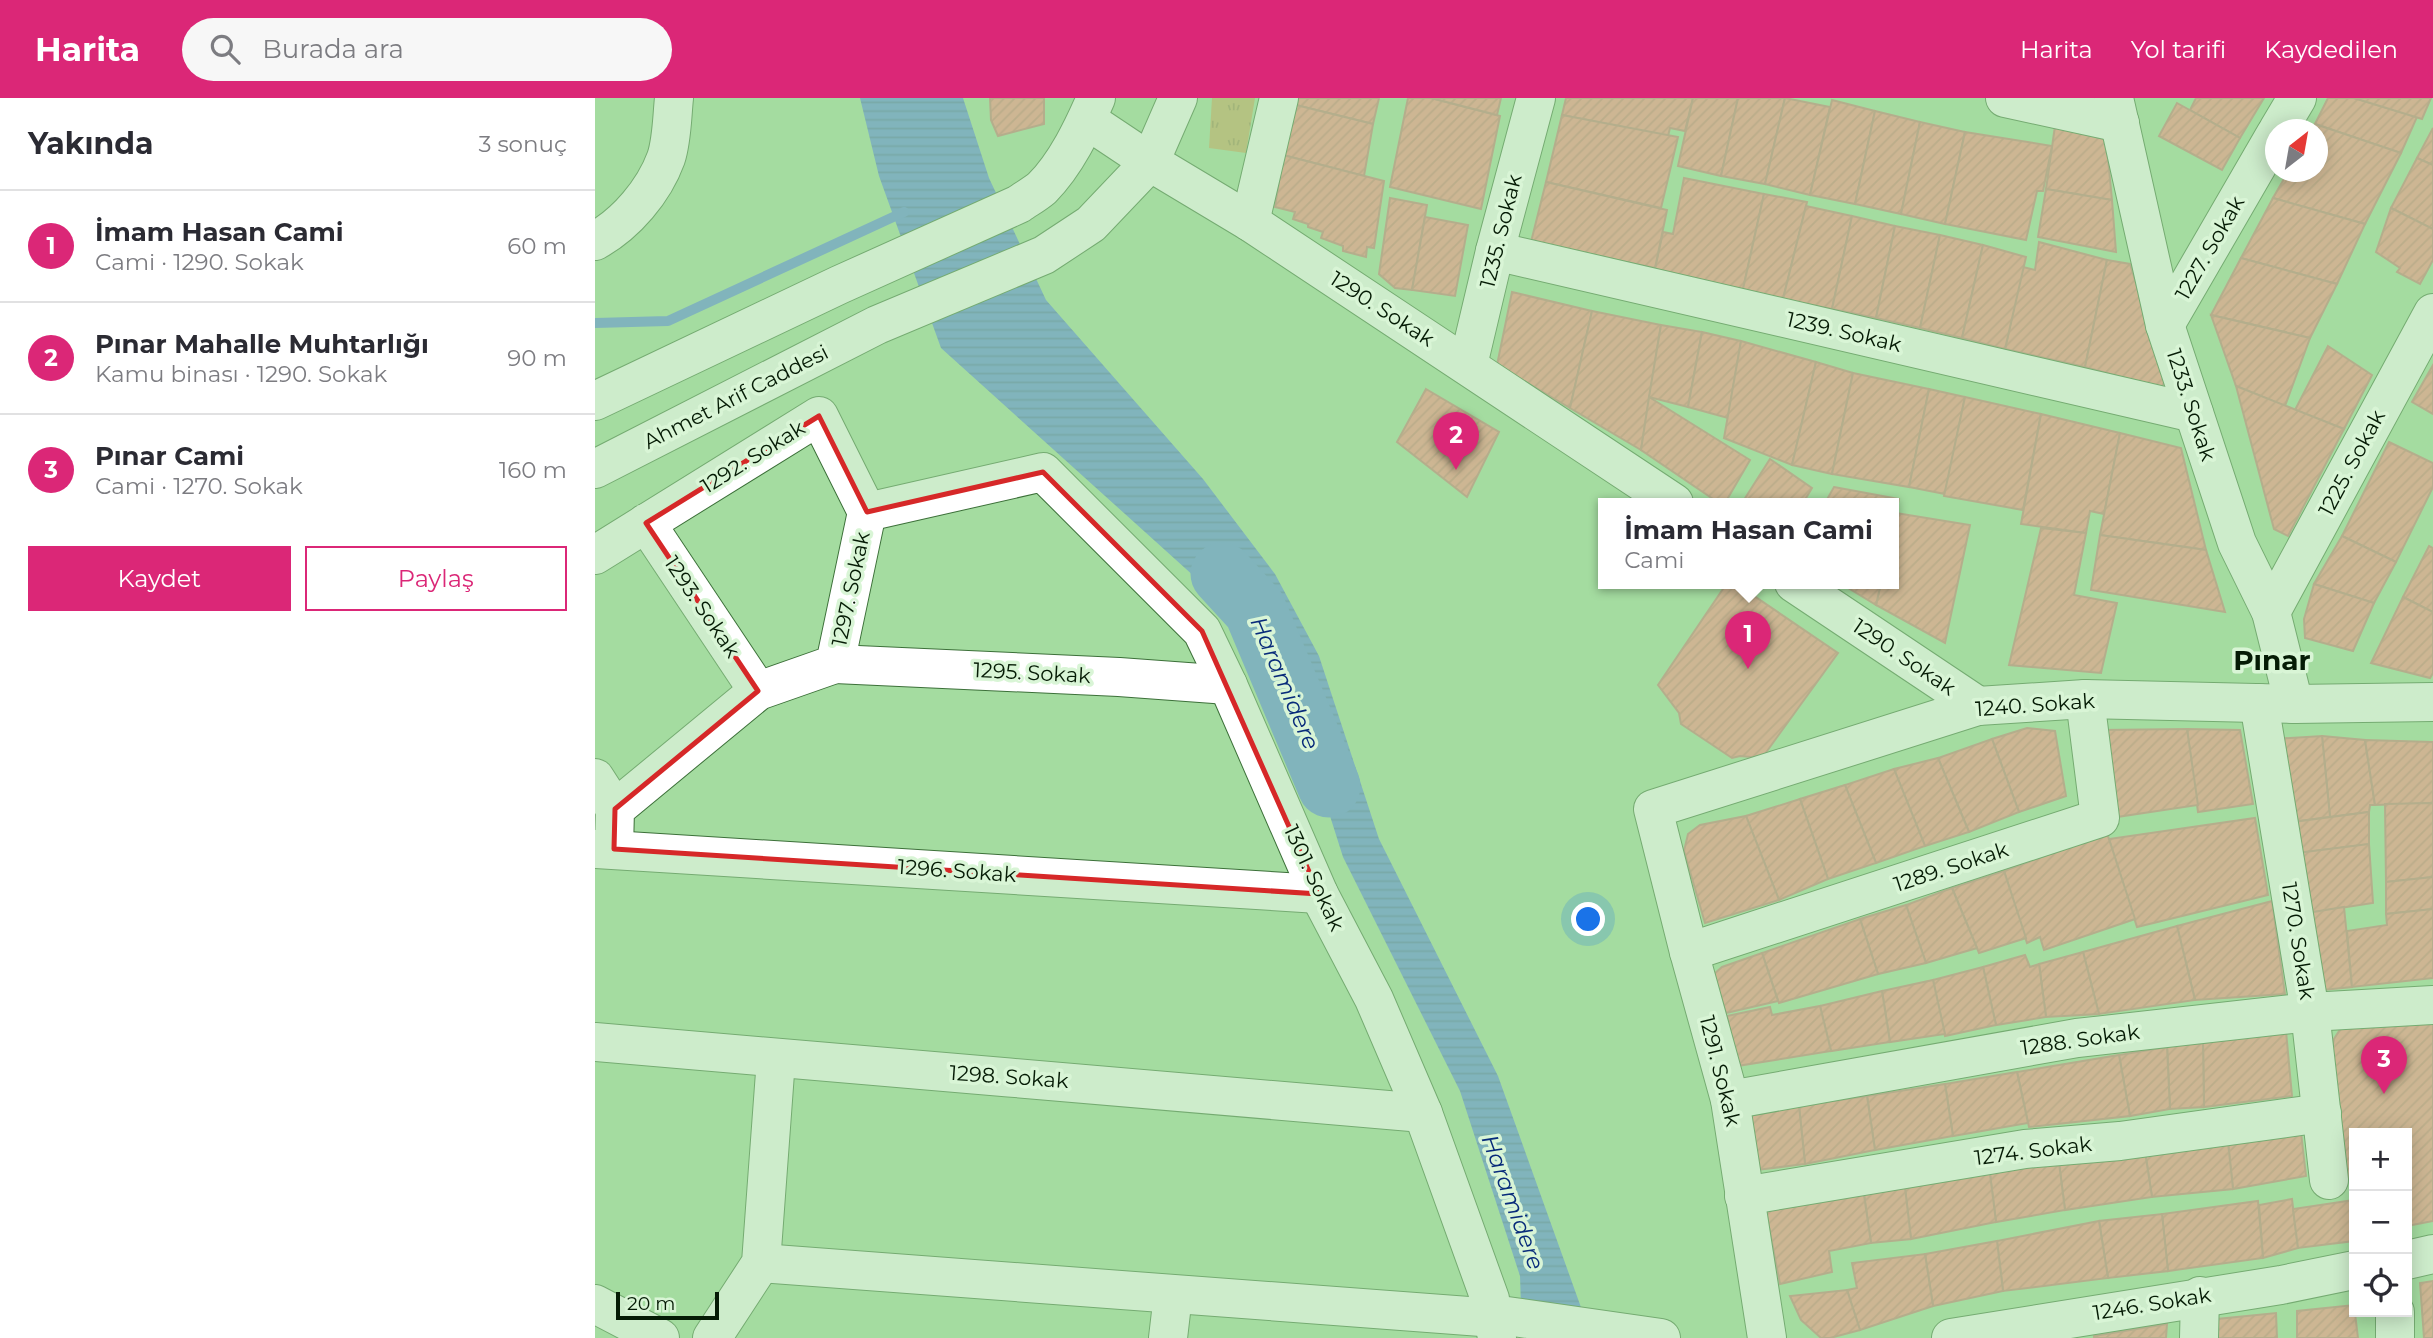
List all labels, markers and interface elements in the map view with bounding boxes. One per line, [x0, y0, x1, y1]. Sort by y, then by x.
search box [182, 18, 672, 81]
text: Harita [35, 29, 140, 69]
icon: search [206, 30, 244, 68]
text: Burada ara [262, 33, 404, 65]
text: Harita [2020, 35, 2093, 64]
text: Yol tarifi [2131, 35, 2226, 64]
text: Kaydedilen [2264, 35, 2398, 64]
north arrow [2265, 119, 2328, 182]
text: Yakında [28, 125, 154, 162]
text: 3 sonuç [478, 130, 567, 158]
street label: 1235. Sokak [1474, 171, 1527, 290]
street label: 1227. Sokak [2170, 191, 2250, 304]
text: İmam Hasan Cami [95, 216, 344, 248]
text: 1 [46, 232, 56, 260]
text: 60 m [507, 232, 567, 260]
text: Cami · 1290. Sokak [95, 248, 304, 276]
street label: 1290. Sokak [1325, 266, 1439, 352]
street label: 1239. Sokak [1784, 306, 1904, 357]
text: Pınar Mahalle Muhtarlığı [95, 328, 429, 360]
street label: Ahmet Arif Caddesi [639, 339, 832, 454]
text: 2 [44, 344, 58, 372]
text: 90 m [507, 344, 567, 372]
street label: 1233. Sokak [2162, 346, 2221, 464]
text: Kamu binası · 1290. Sokak [95, 360, 387, 388]
street label: 1225. Sokak [2313, 405, 2390, 520]
pin: 2 [1433, 412, 1479, 470]
street label: 1292. Sokak [696, 415, 810, 498]
text: Pınar Cami [95, 440, 244, 472]
text: 3 [44, 456, 58, 484]
text: 160 m [499, 456, 567, 484]
text: Cami · 1270. Sokak [95, 472, 303, 500]
popup [1598, 498, 1899, 589]
text: İmam Hasan Cami [1624, 514, 1873, 546]
street label: 1297. Sokak [826, 529, 875, 649]
button: Kaydet [28, 546, 291, 611]
button: Paylaş [305, 546, 567, 611]
text: Cami [1624, 546, 1685, 574]
street label: 1293. Sokak [659, 551, 746, 663]
pin: 1 [1725, 611, 1771, 669]
water label: Haramidere [1244, 612, 1326, 754]
street label: 1290. Sokak [1848, 613, 1961, 701]
district label: Pınar [2233, 643, 2311, 677]
street label: 1295. Sokak [973, 657, 1092, 688]
street label: 1240. Sokak [1974, 688, 2096, 721]
street label: 1301. Sokak [1279, 821, 1350, 935]
street label: 1289. Sokak [1890, 836, 2012, 897]
street label: 1296. Sokak [897, 854, 1018, 887]
street label: 1270. Sokak [2277, 880, 2320, 1002]
your location [1571, 902, 1605, 936]
street label: 1291. Sokak [1695, 1013, 1746, 1129]
street label: 1288. Sokak [2019, 1019, 2141, 1060]
pin: 3 [2361, 1036, 2407, 1094]
street label: 1298. Sokak [949, 1060, 1070, 1093]
map controls [2349, 1128, 2412, 1317]
button: + [2349, 1128, 2412, 1191]
water label: Haramidere [1476, 1131, 1550, 1273]
street label: 1274. Sokak [1973, 1131, 2094, 1170]
button: − [2349, 1191, 2412, 1254]
button: locate [2349, 1254, 2412, 1317]
street label: 1246. Sokak [2091, 1282, 2213, 1325]
scale bar [616, 1289, 719, 1321]
text: 20 m [627, 1292, 675, 1315]

